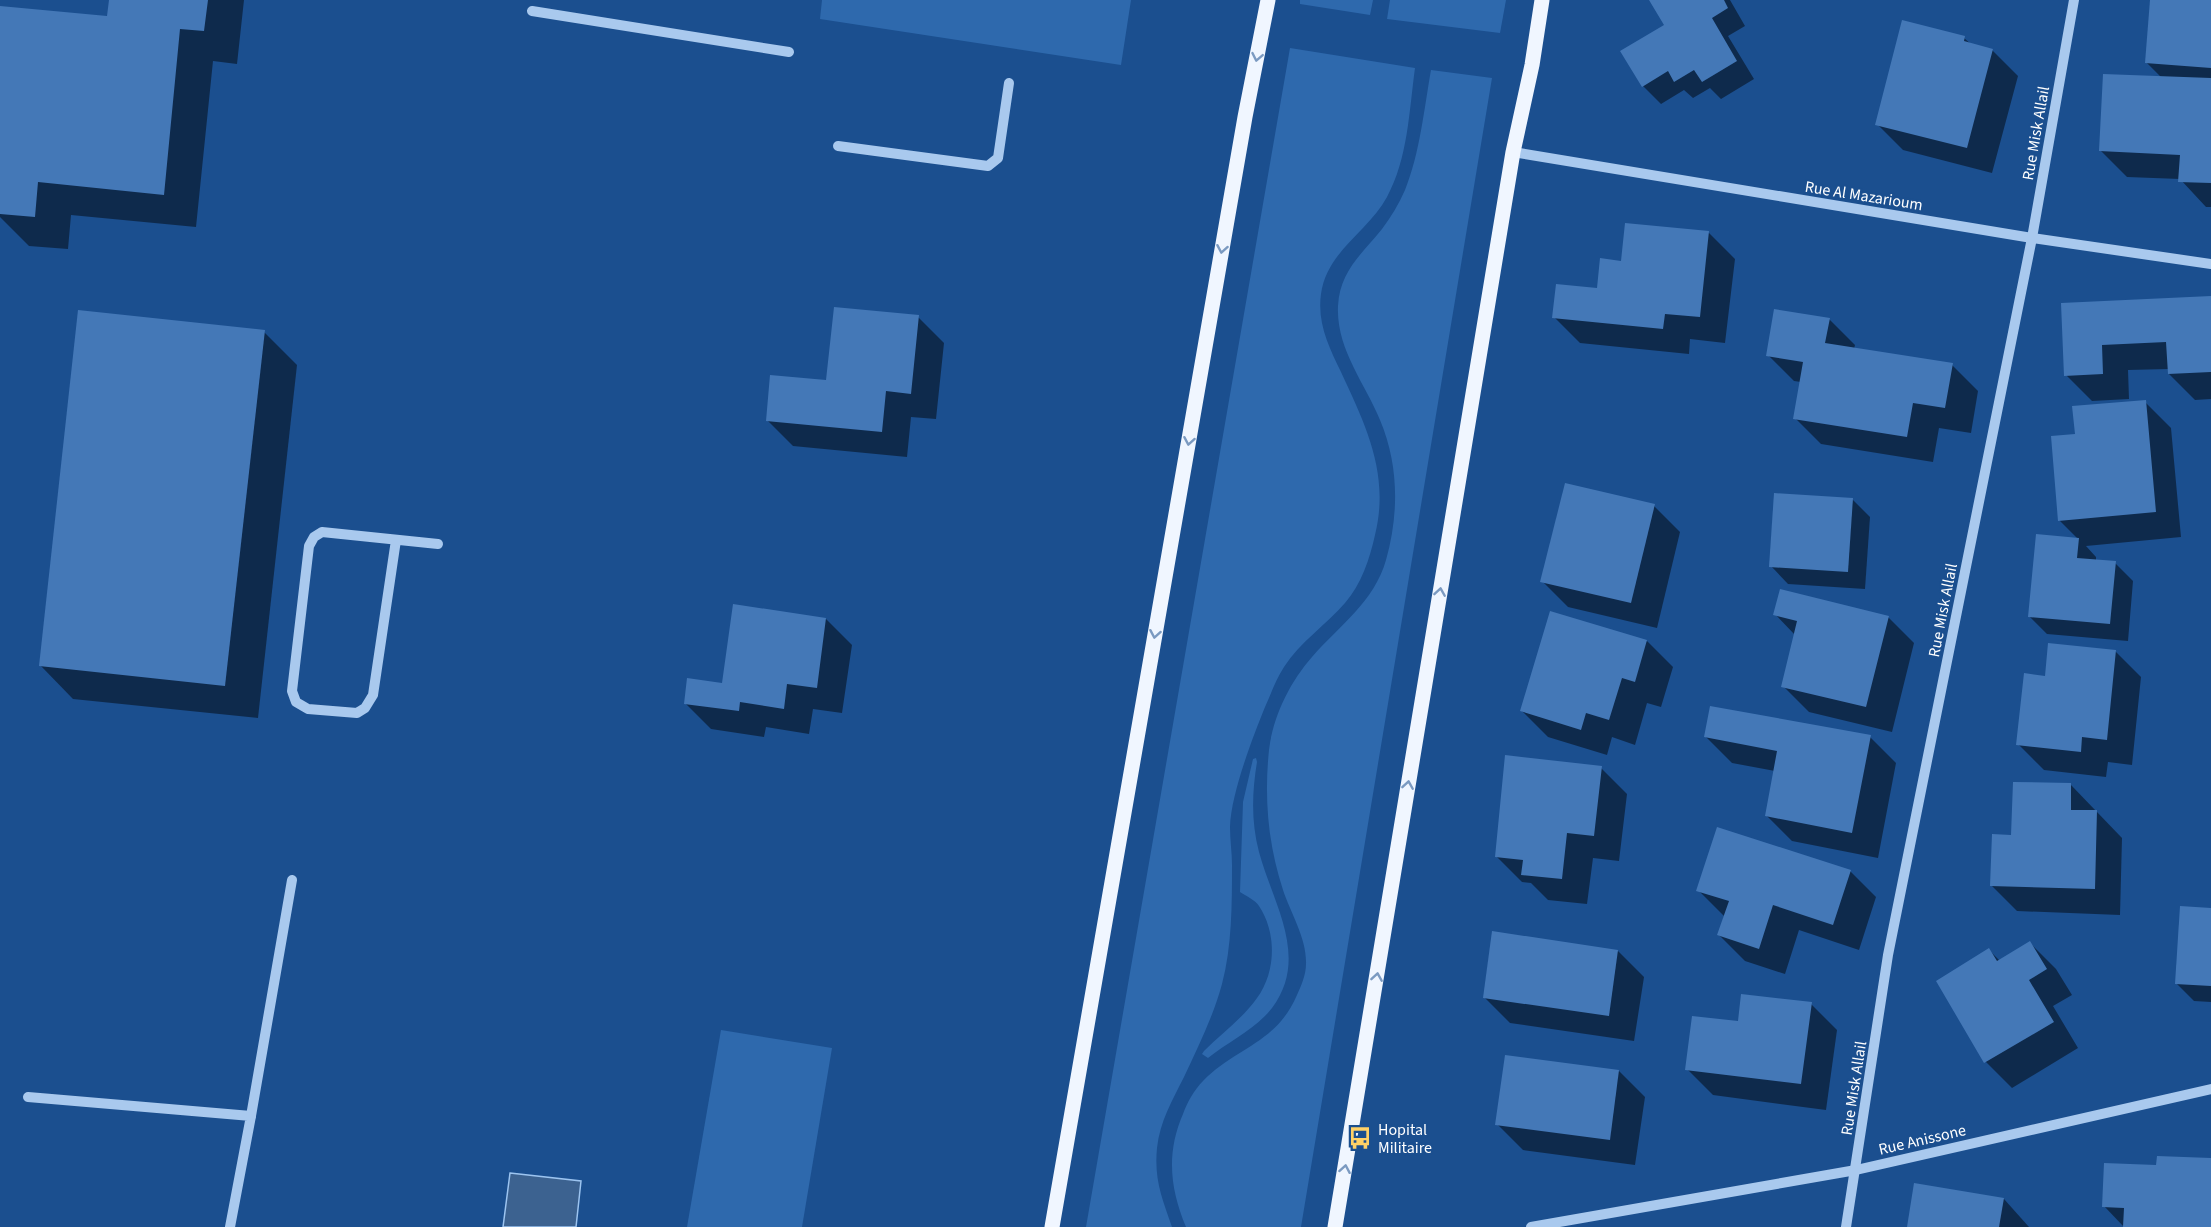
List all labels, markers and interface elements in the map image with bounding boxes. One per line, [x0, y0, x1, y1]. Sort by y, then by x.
one-way arrow [1251, 52, 1264, 62]
street label: Rue Misk Allail [2017, 84, 2055, 182]
street label: Rue Al Mazarioum [1803, 176, 1924, 216]
one-way arrow [1216, 244, 1229, 254]
one-way arrow [1183, 436, 1196, 446]
street label: Rue Misk Allail [1923, 561, 1963, 659]
one-way arrow [1434, 588, 1446, 597]
one-way arrow [1150, 629, 1162, 638]
one-way arrow [1402, 780, 1414, 789]
one-way arrow [1370, 972, 1382, 982]
street label: Rue Misk Allail [1836, 1039, 1872, 1137]
place label: Hopital Militaire [1378, 1119, 1432, 1159]
street label: Rue Anissone [1876, 1119, 1968, 1161]
bus stop icon: Hopital Militaire [1347, 1125, 1373, 1151]
one-way arrow [1338, 1165, 1351, 1175]

